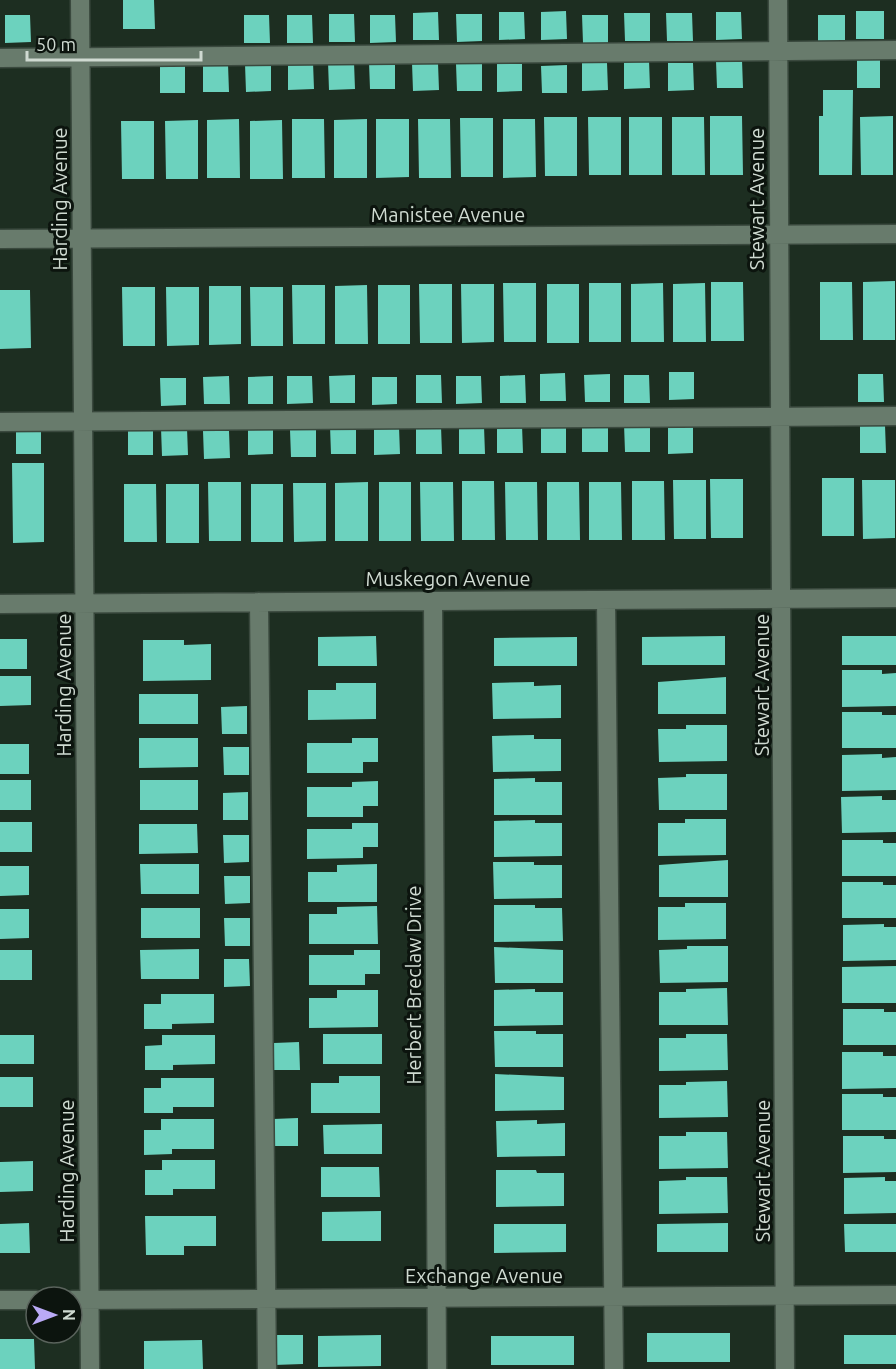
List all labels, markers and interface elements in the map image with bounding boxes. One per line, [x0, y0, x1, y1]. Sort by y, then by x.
scale bar [27, 24, 201, 62]
text: 50 m [36, 34, 76, 54]
street label: Harding Avenue [48, 127, 71, 271]
street label: Stewart Avenue [745, 128, 768, 270]
street label: Manistee Avenue [371, 203, 525, 226]
street label: Muskegon Avenue [366, 567, 530, 590]
street label: Harding Avenue [52, 613, 75, 757]
street label: Stewart Avenue [750, 614, 773, 756]
street label: Herbert Breclaw Drive [402, 886, 425, 1084]
street label: Harding Avenue [55, 1099, 78, 1243]
street label: Stewart Avenue [751, 1100, 774, 1242]
street label: Exchange Avenue [405, 1264, 563, 1287]
north arrow [24, 1285, 84, 1345]
text: N [60, 1309, 78, 1321]

